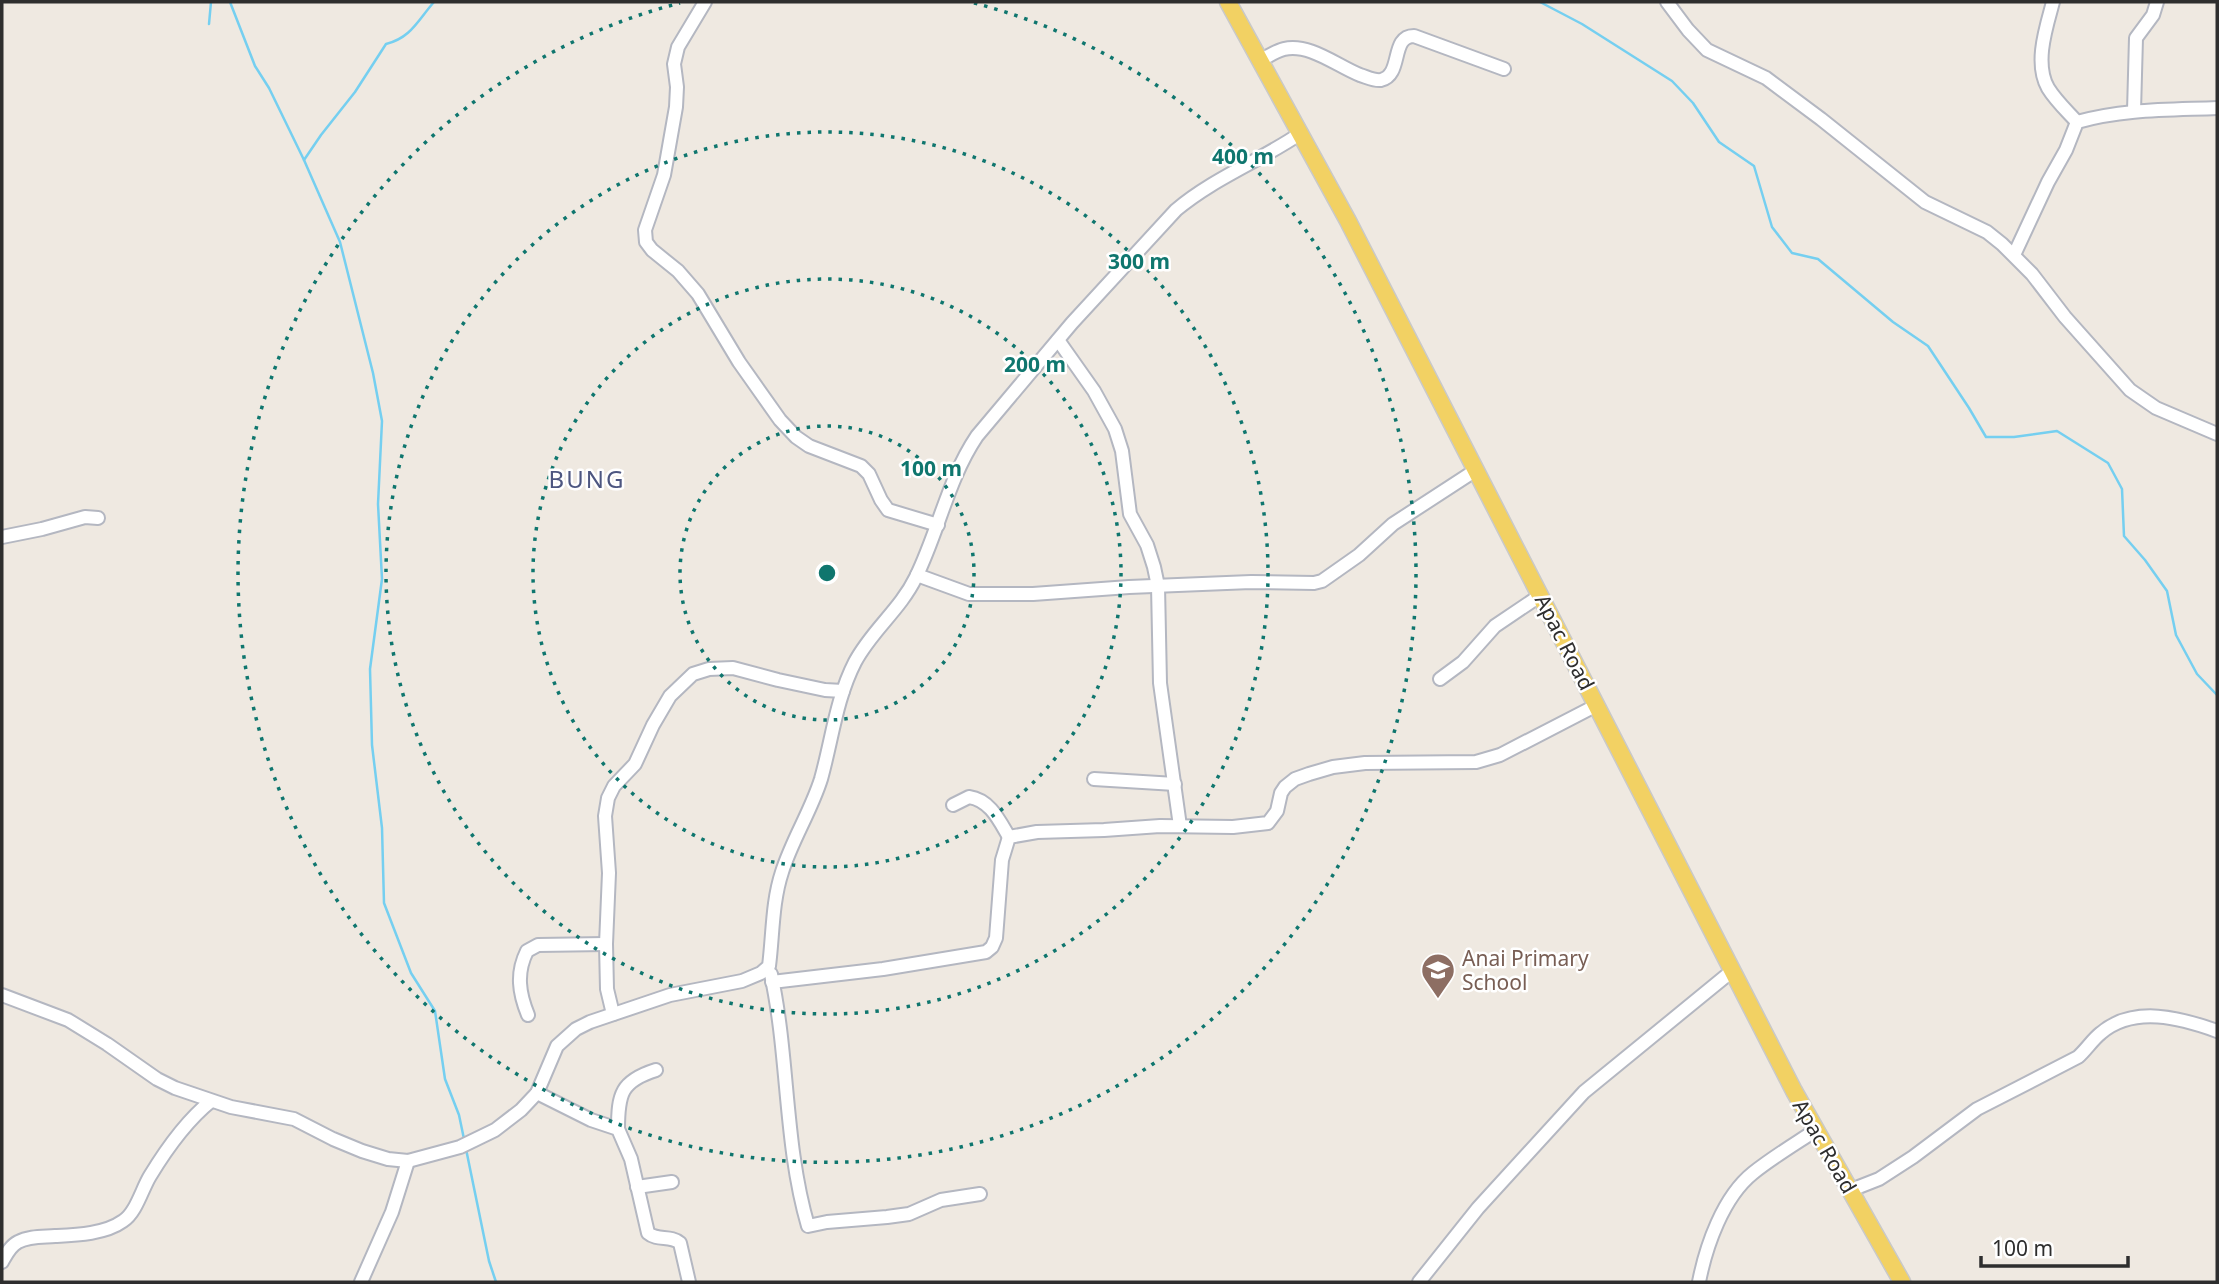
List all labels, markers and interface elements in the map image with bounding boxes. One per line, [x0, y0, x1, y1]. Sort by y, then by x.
text: 400 m [1212, 142, 1274, 170]
text: 300 m [1108, 247, 1170, 275]
text: 200 m [1004, 350, 1066, 378]
text: 100 m [900, 454, 962, 482]
district label: BUNG [549, 462, 625, 495]
centre of rings [815, 561, 839, 585]
street label: Apac Road [1529, 589, 1601, 695]
place label: Anai Primary School [1462, 944, 1589, 996]
school or university icon: Anai Primary School [1419, 951, 1457, 1000]
street label: Apac Road [1787, 1094, 1863, 1198]
scale bar [1981, 1224, 2128, 1268]
text: 100 m [1992, 1234, 2053, 1262]

